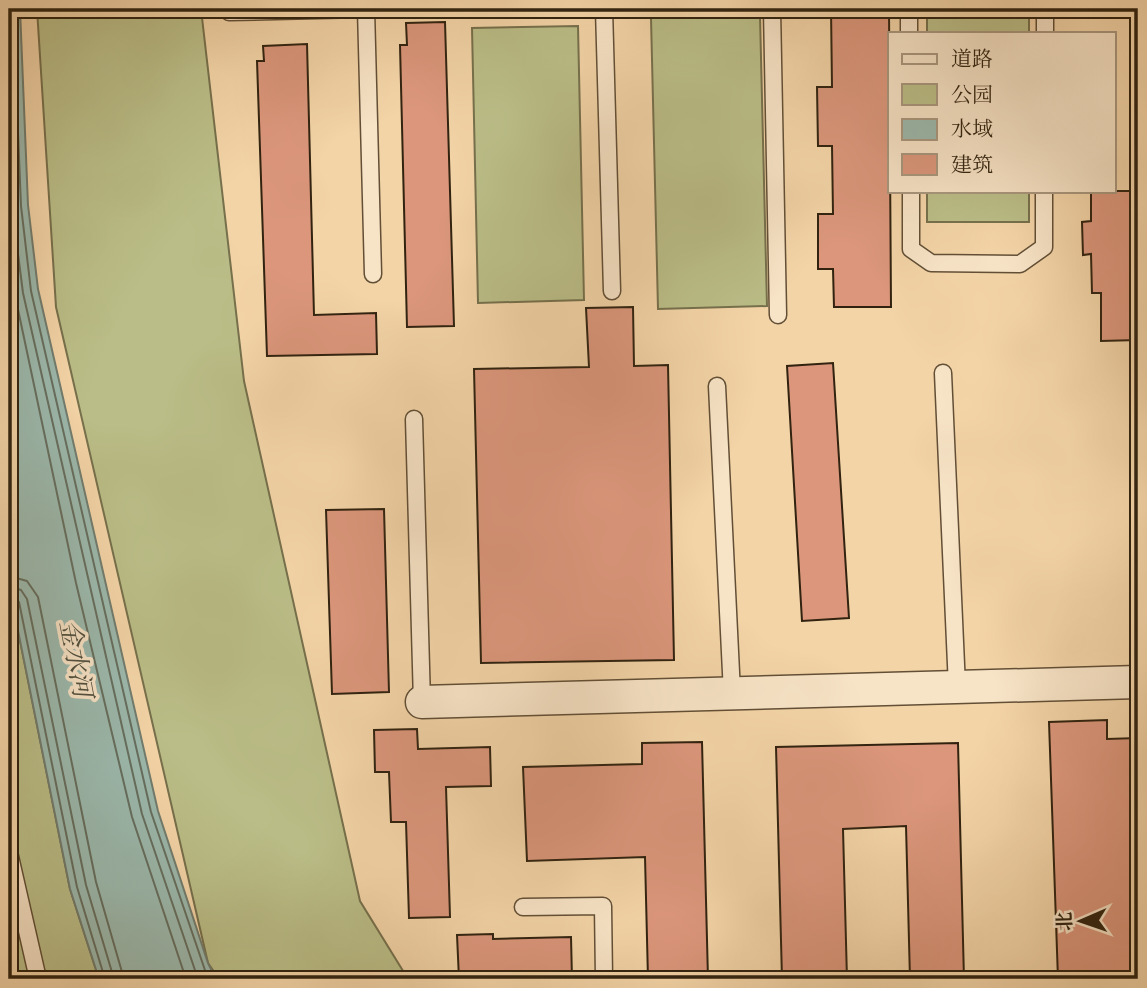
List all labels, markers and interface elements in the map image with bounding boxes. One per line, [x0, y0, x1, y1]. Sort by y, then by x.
legend [888, 32, 1116, 192]
text: 道路 [951, 46, 993, 76]
text: 公园 [951, 82, 993, 112]
text: 水域 [951, 116, 993, 146]
text: 建筑 [951, 152, 993, 182]
water label: 金水河 [48, 617, 100, 705]
north arrow [1046, 886, 1116, 956]
text: 北 [1053, 912, 1080, 931]

